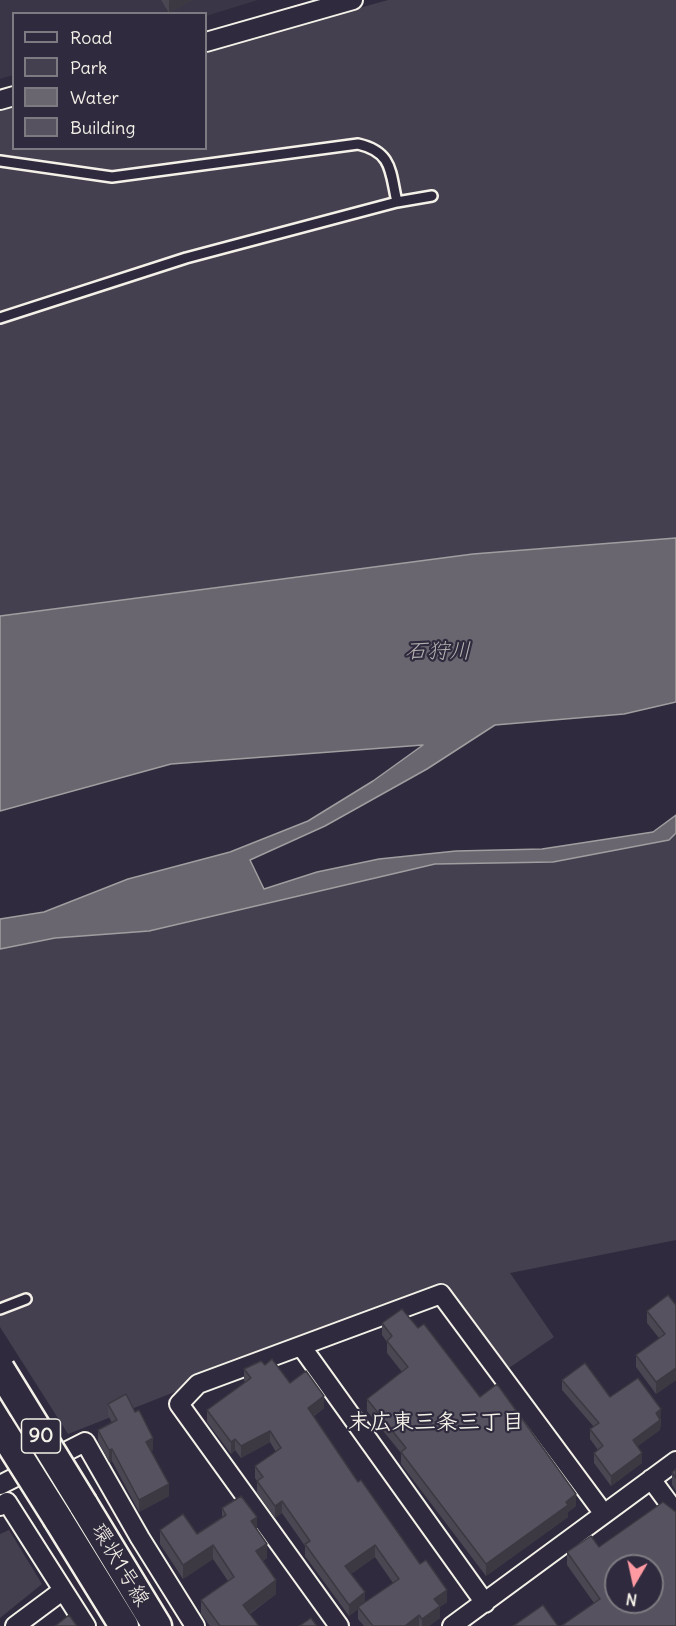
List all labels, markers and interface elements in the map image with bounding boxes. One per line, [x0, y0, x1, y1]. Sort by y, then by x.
legend [12, 12, 207, 150]
text: Road [70, 26, 112, 49]
text: Park [70, 56, 107, 79]
text: Water [70, 86, 119, 109]
text: Building [70, 116, 135, 139]
water label: 石狩川 [405, 639, 471, 665]
district label: 末広東三条三丁目 [348, 1410, 524, 1436]
road number: 90 [22, 1419, 60, 1453]
street label: 環状1号線 [85, 1519, 155, 1611]
north arrow [604, 1554, 664, 1614]
text: N [624, 1589, 639, 1611]

